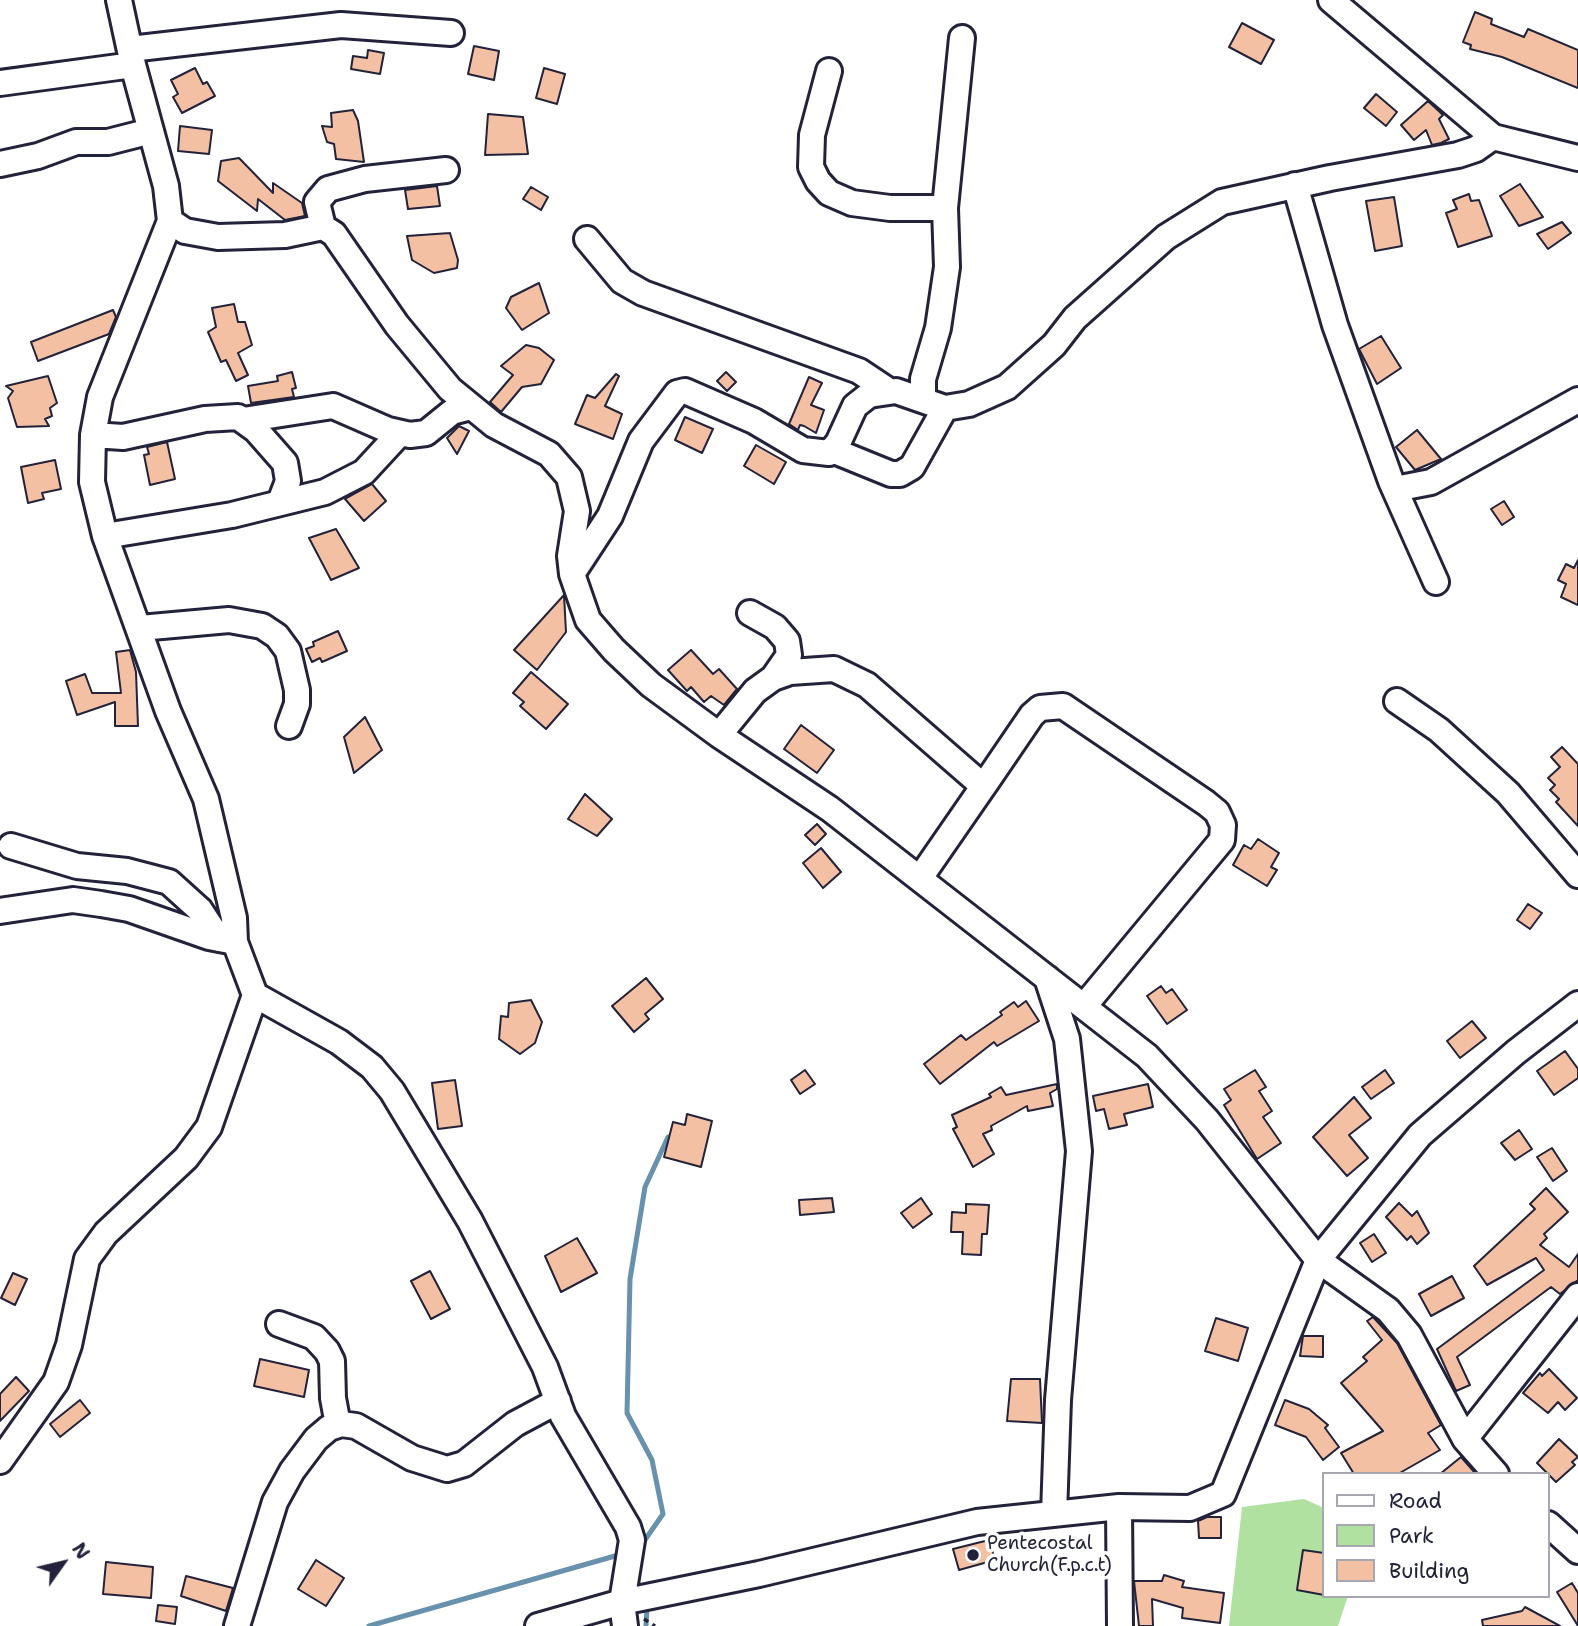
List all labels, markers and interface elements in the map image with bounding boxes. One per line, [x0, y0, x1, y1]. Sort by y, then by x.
legend [1322, 1472, 1550, 1598]
text: Road [1389, 1487, 1442, 1515]
text: Park [1389, 1522, 1434, 1550]
north arrow [28, 1528, 98, 1598]
place label: Pentecostal Church(F.p.c.t) [987, 1533, 1112, 1577]
text: N [66, 1538, 95, 1564]
marker: Pentecostal Church(F.p.c.t) [965, 1547, 981, 1563]
text: Building [1389, 1557, 1469, 1585]

